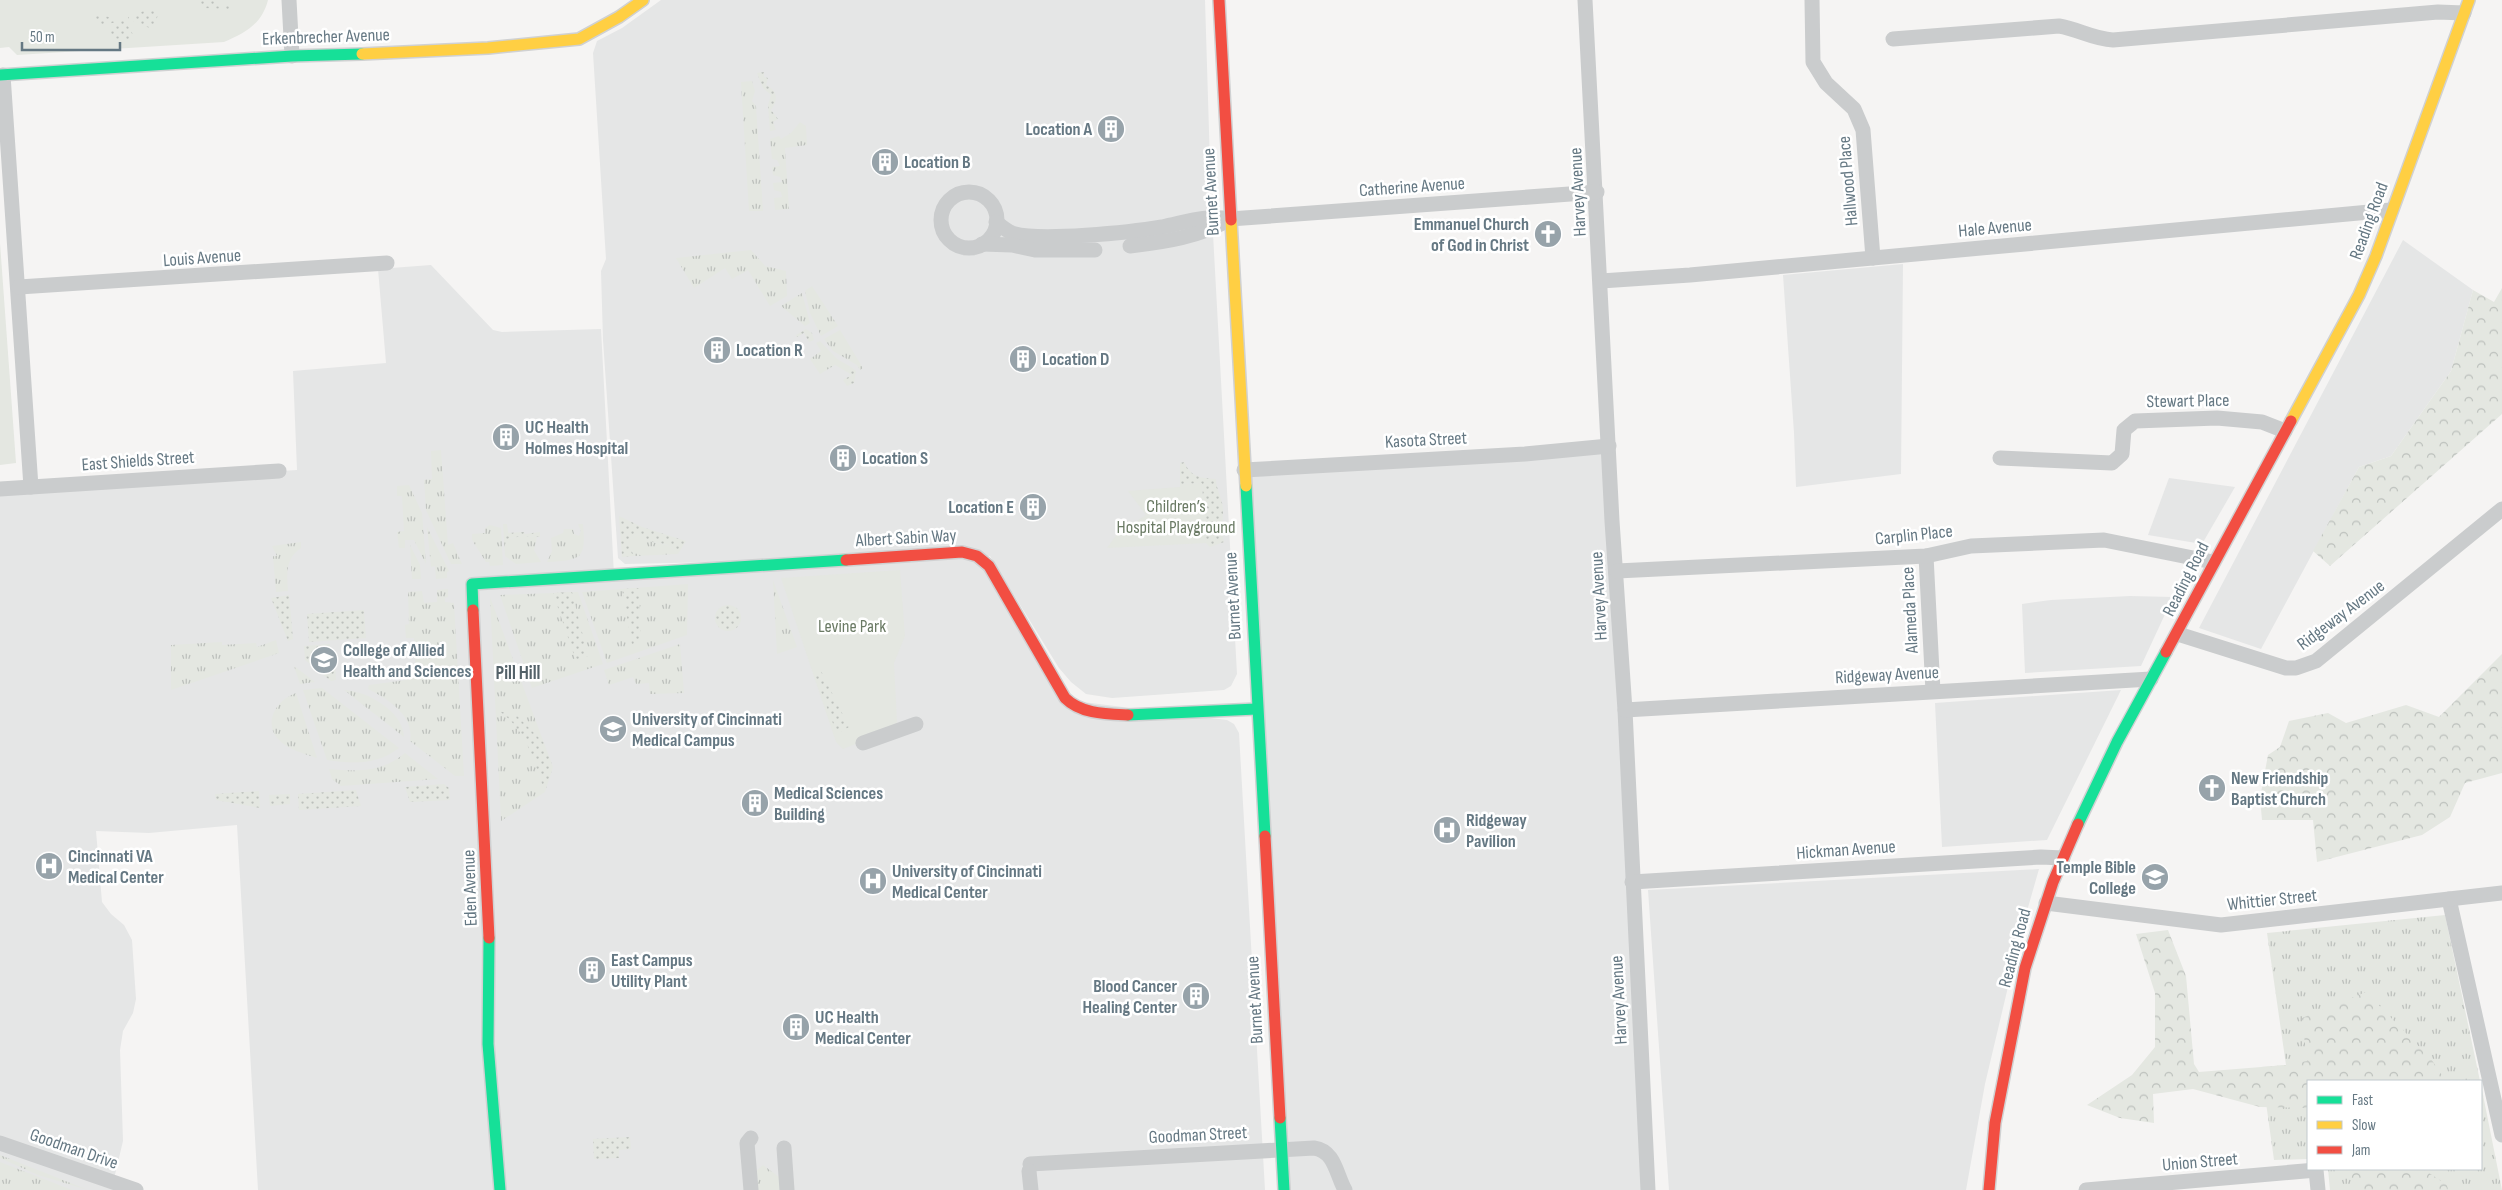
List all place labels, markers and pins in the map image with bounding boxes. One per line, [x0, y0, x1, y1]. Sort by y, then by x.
building icon: Location A [1096, 114, 1126, 144]
place label: Location A [1026, 119, 1092, 140]
building icon: Location B [870, 147, 900, 177]
place label: Location B [904, 152, 971, 173]
place label: Emmanuel Church of God in Christ [1414, 214, 1529, 256]
church icon: Emmanuel Church of God in Christ [1533, 219, 1563, 249]
building icon: Location R [702, 335, 732, 365]
place label: Location R [736, 340, 803, 361]
building icon: Location D [1008, 344, 1038, 374]
place label: Location D [1042, 349, 1109, 370]
place label: UC Health Holmes Hospital [525, 417, 628, 459]
building icon: UC Health Holmes Hospital [491, 422, 521, 452]
building icon: Location S [828, 443, 858, 473]
place label: Location S [862, 448, 928, 469]
building icon: Location E [1018, 492, 1048, 522]
place label: Location E [948, 497, 1014, 518]
place label: College of Allied Health and Sciences [343, 640, 471, 682]
school or university icon: College of Allied Health and Sciences [309, 645, 339, 675]
place label: University of Cincinnati Medical Campus [632, 709, 782, 751]
school or university icon: University of Cincinnati Medical Campus [598, 714, 628, 744]
place label: New Friendship Baptist Church [2231, 768, 2329, 810]
church icon: New Friendship Baptist Church [2197, 773, 2227, 803]
place label: Medical Sciences Building [774, 783, 883, 825]
building icon: Medical Sciences Building [740, 788, 770, 818]
place label: Ridgeway Pavilion [1466, 810, 1527, 852]
hospital icon: Ridgeway Pavilion [1432, 815, 1462, 845]
place label: Cincinnati VA Medical Center [68, 846, 164, 888]
hospital icon: Cincinnati VA Medical Center [34, 851, 64, 881]
place label: Temple Bible College [2056, 857, 2136, 899]
place label: University of Cincinnati Medical Center [892, 861, 1042, 903]
school or university icon: Temple Bible College [2140, 862, 2170, 892]
hospital icon: University of Cincinnati Medical Center [858, 866, 888, 896]
place label: East Campus Utility Plant [611, 950, 693, 992]
building icon: East Campus Utility Plant [577, 955, 607, 985]
place label: Blood Cancer Healing Center [1082, 976, 1177, 1018]
building icon: Blood Cancer Healing Center [1181, 981, 1211, 1011]
place label: UC Health Medical Center [815, 1007, 911, 1049]
building icon: UC Health Medical Center [781, 1012, 811, 1042]

